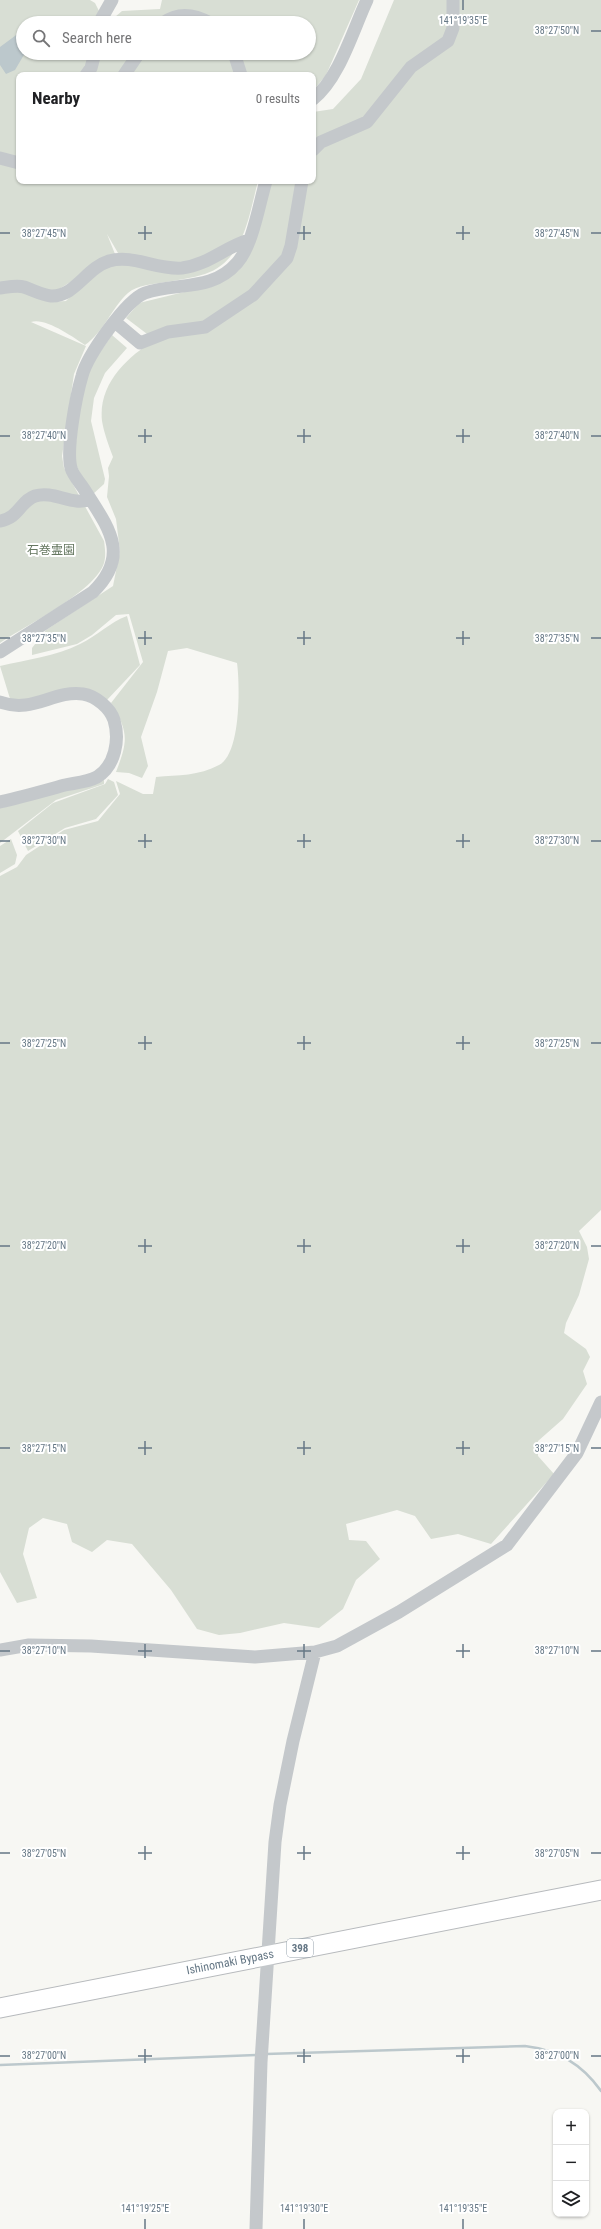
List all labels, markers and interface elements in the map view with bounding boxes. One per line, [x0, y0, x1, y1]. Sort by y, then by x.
text: 141°19'35"E [439, 15, 487, 26]
search box [16, 16, 316, 60]
text: 38°27'50"N [535, 25, 579, 36]
icon: search [30, 27, 52, 49]
text: Search here [62, 29, 132, 47]
text: Nearby [32, 88, 80, 108]
text: 0 results [256, 91, 300, 106]
text: 38°27'45"N [22, 228, 66, 239]
text: 38°27'45"N [535, 228, 579, 239]
text: 38°27'40"N [22, 430, 66, 441]
text: 38°27'40"N [535, 430, 579, 441]
park label: 石巻霊園 [27, 543, 75, 557]
text: 38°27'35"N [22, 633, 66, 644]
text: 38°27'35"N [535, 633, 579, 644]
text: 38°27'30"N [22, 835, 66, 846]
text: 38°27'30"N [535, 835, 579, 846]
text: 38°27'25"N [22, 1038, 66, 1049]
text: 38°27'25"N [535, 1038, 579, 1049]
text: 38°27'20"N [22, 1240, 66, 1251]
text: 38°27'20"N [535, 1240, 579, 1251]
text: 38°27'15"N [22, 1443, 66, 1454]
text: 38°27'15"N [535, 1443, 579, 1454]
text: 38°27'10"N [22, 1645, 66, 1656]
text: 38°27'10"N [535, 1645, 579, 1656]
text: 38°27'05"N [22, 1848, 66, 1859]
text: 38°27'05"N [535, 1848, 579, 1859]
road number: 398 [287, 1939, 313, 1957]
street label: Ishinomaki Bypass [185, 1947, 275, 1977]
text: 38°27'00"N [22, 2050, 66, 2061]
text: 38°27'00"N [535, 2050, 579, 2061]
map controls [553, 2109, 589, 2217]
button: + [553, 2109, 589, 2145]
button: − [553, 2145, 589, 2181]
button: layers [553, 2181, 589, 2217]
text: 141°19'25"E [121, 2203, 169, 2214]
text: 141°19'30"E [280, 2203, 328, 2214]
text: 141°19'35"E [439, 2203, 487, 2214]

